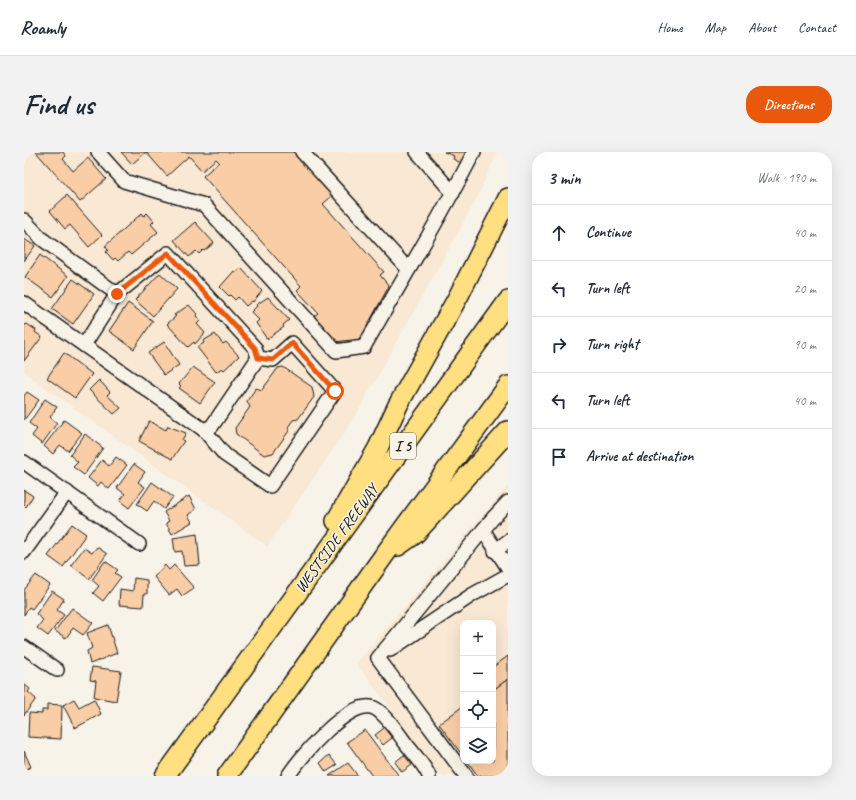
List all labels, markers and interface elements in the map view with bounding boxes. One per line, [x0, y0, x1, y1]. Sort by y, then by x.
text: Roamly [20, 16, 66, 40]
text: Home [657, 19, 683, 36]
text: Map [705, 19, 726, 36]
text: About [748, 19, 776, 36]
text: Contact [798, 19, 836, 36]
button: Directions [746, 86, 832, 123]
text: Find us [24, 87, 94, 122]
text: 3 min [548, 168, 581, 189]
text: Walk · 190 m [757, 170, 816, 186]
icon: ahead [548, 222, 570, 244]
text: Continue [586, 223, 631, 242]
text: 40 m [794, 225, 816, 241]
icon: left [548, 278, 570, 300]
text: Turn left [586, 279, 629, 298]
text: 20 m [794, 281, 816, 297]
route end [108, 285, 126, 303]
icon: right [548, 334, 570, 356]
text: Turn right [586, 335, 639, 354]
text: 90 m [794, 337, 816, 353]
route start [326, 382, 344, 400]
icon: left [548, 390, 570, 412]
text: Turn left [586, 391, 629, 410]
text: 40 m [794, 393, 816, 409]
road number: I 5 [390, 433, 416, 459]
icon: arrive [548, 446, 570, 468]
text: Arrive at destination [586, 447, 693, 466]
street label: WESTSIDE FREEWAY [291, 479, 384, 597]
map controls [460, 620, 496, 764]
button: + [460, 620, 496, 656]
button: − [460, 656, 496, 692]
button: locate [460, 692, 496, 728]
button: layers [460, 728, 496, 764]

